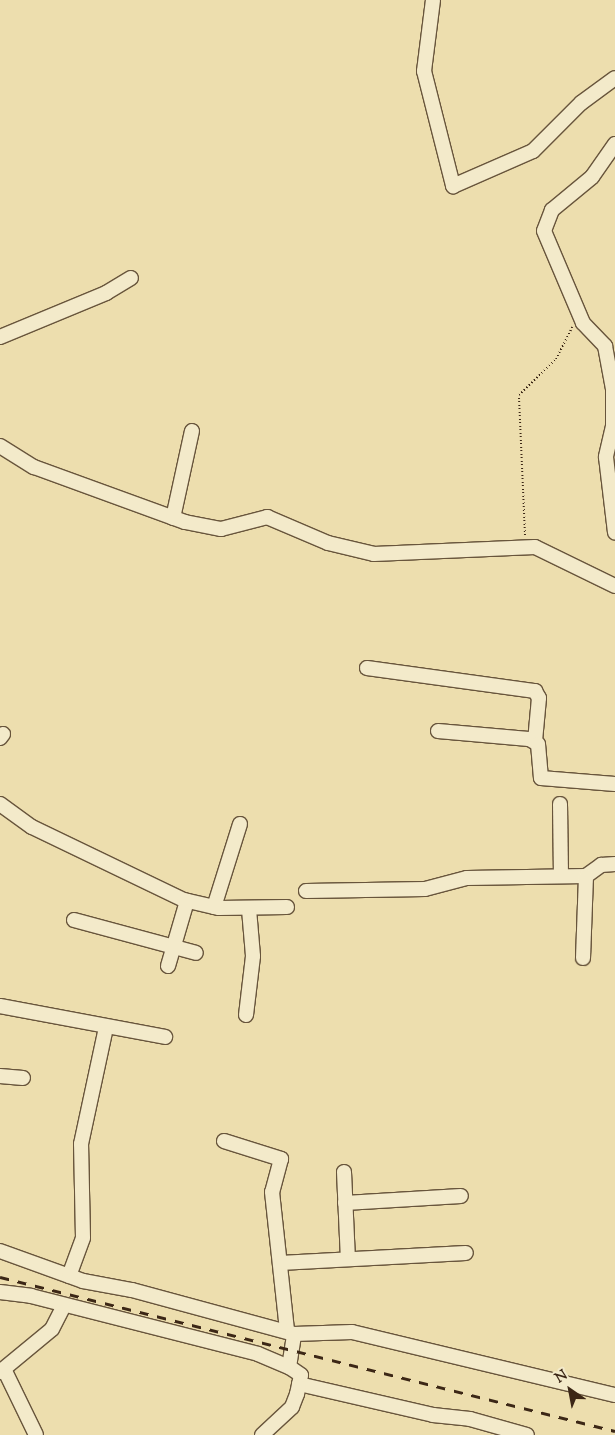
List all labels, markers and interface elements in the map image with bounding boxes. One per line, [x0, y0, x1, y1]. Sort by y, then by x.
north arrow [545, 1365, 595, 1415]
text: N [552, 1366, 572, 1389]

